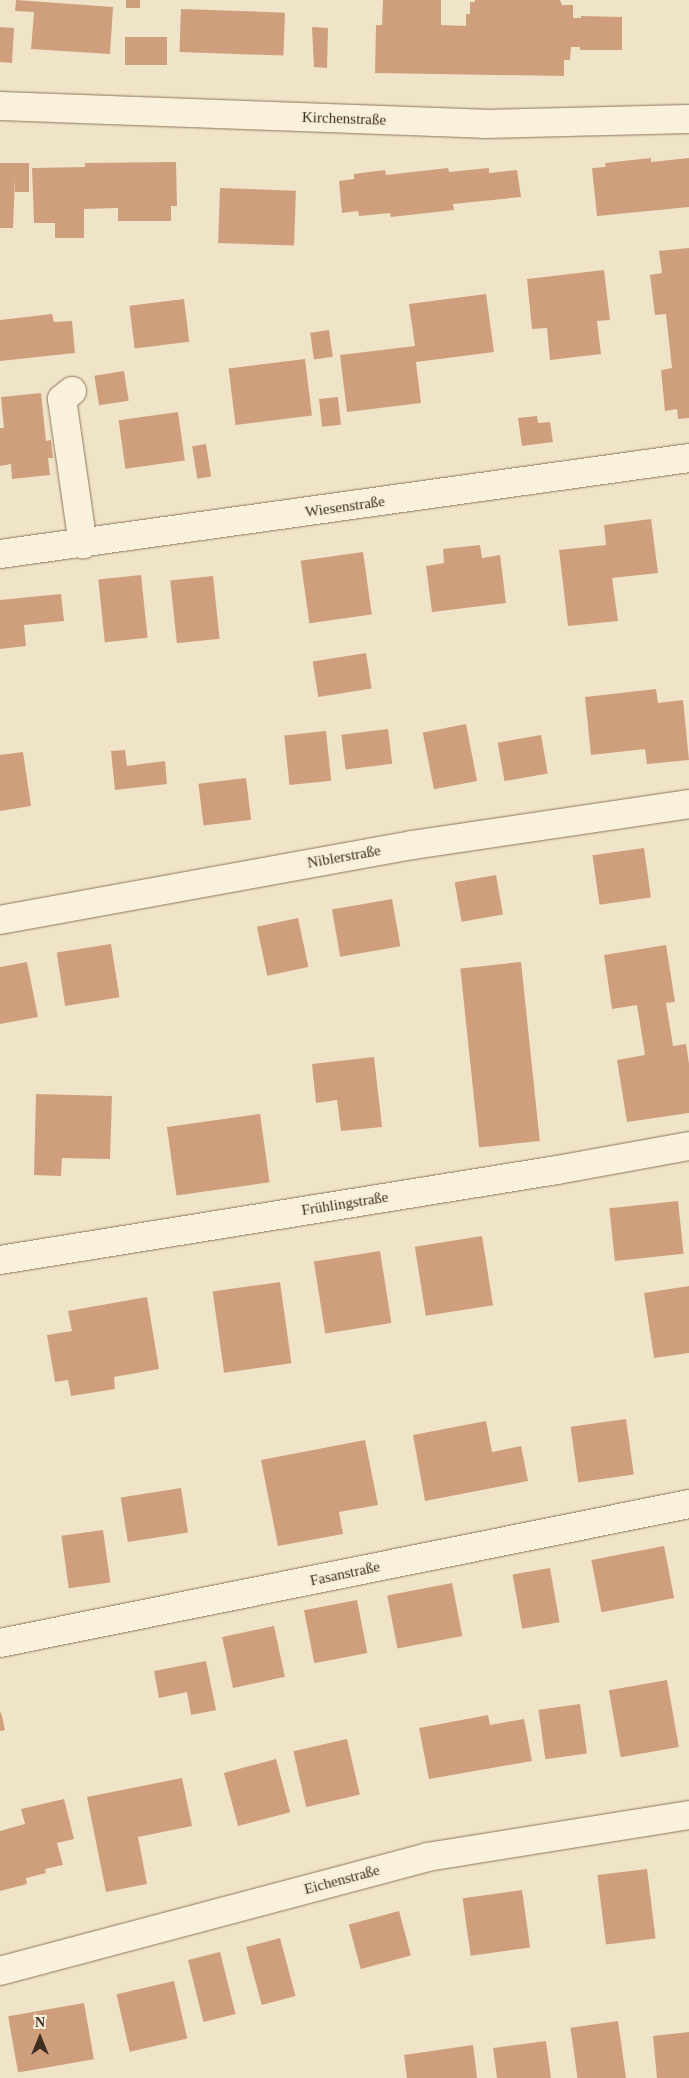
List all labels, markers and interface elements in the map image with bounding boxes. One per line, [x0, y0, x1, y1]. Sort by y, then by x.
street label: Kirchenstraße [302, 109, 386, 129]
street label: Wiesenstraße [304, 493, 386, 521]
street label: Niblerstraße [306, 842, 382, 872]
street label: Frühlingstraße [300, 1188, 390, 1220]
street label: Fasanstraße [308, 1558, 382, 1590]
street label: Eichenstraße [302, 1861, 382, 1899]
north arrow [15, 2013, 65, 2063]
text: N [35, 2015, 45, 2030]

